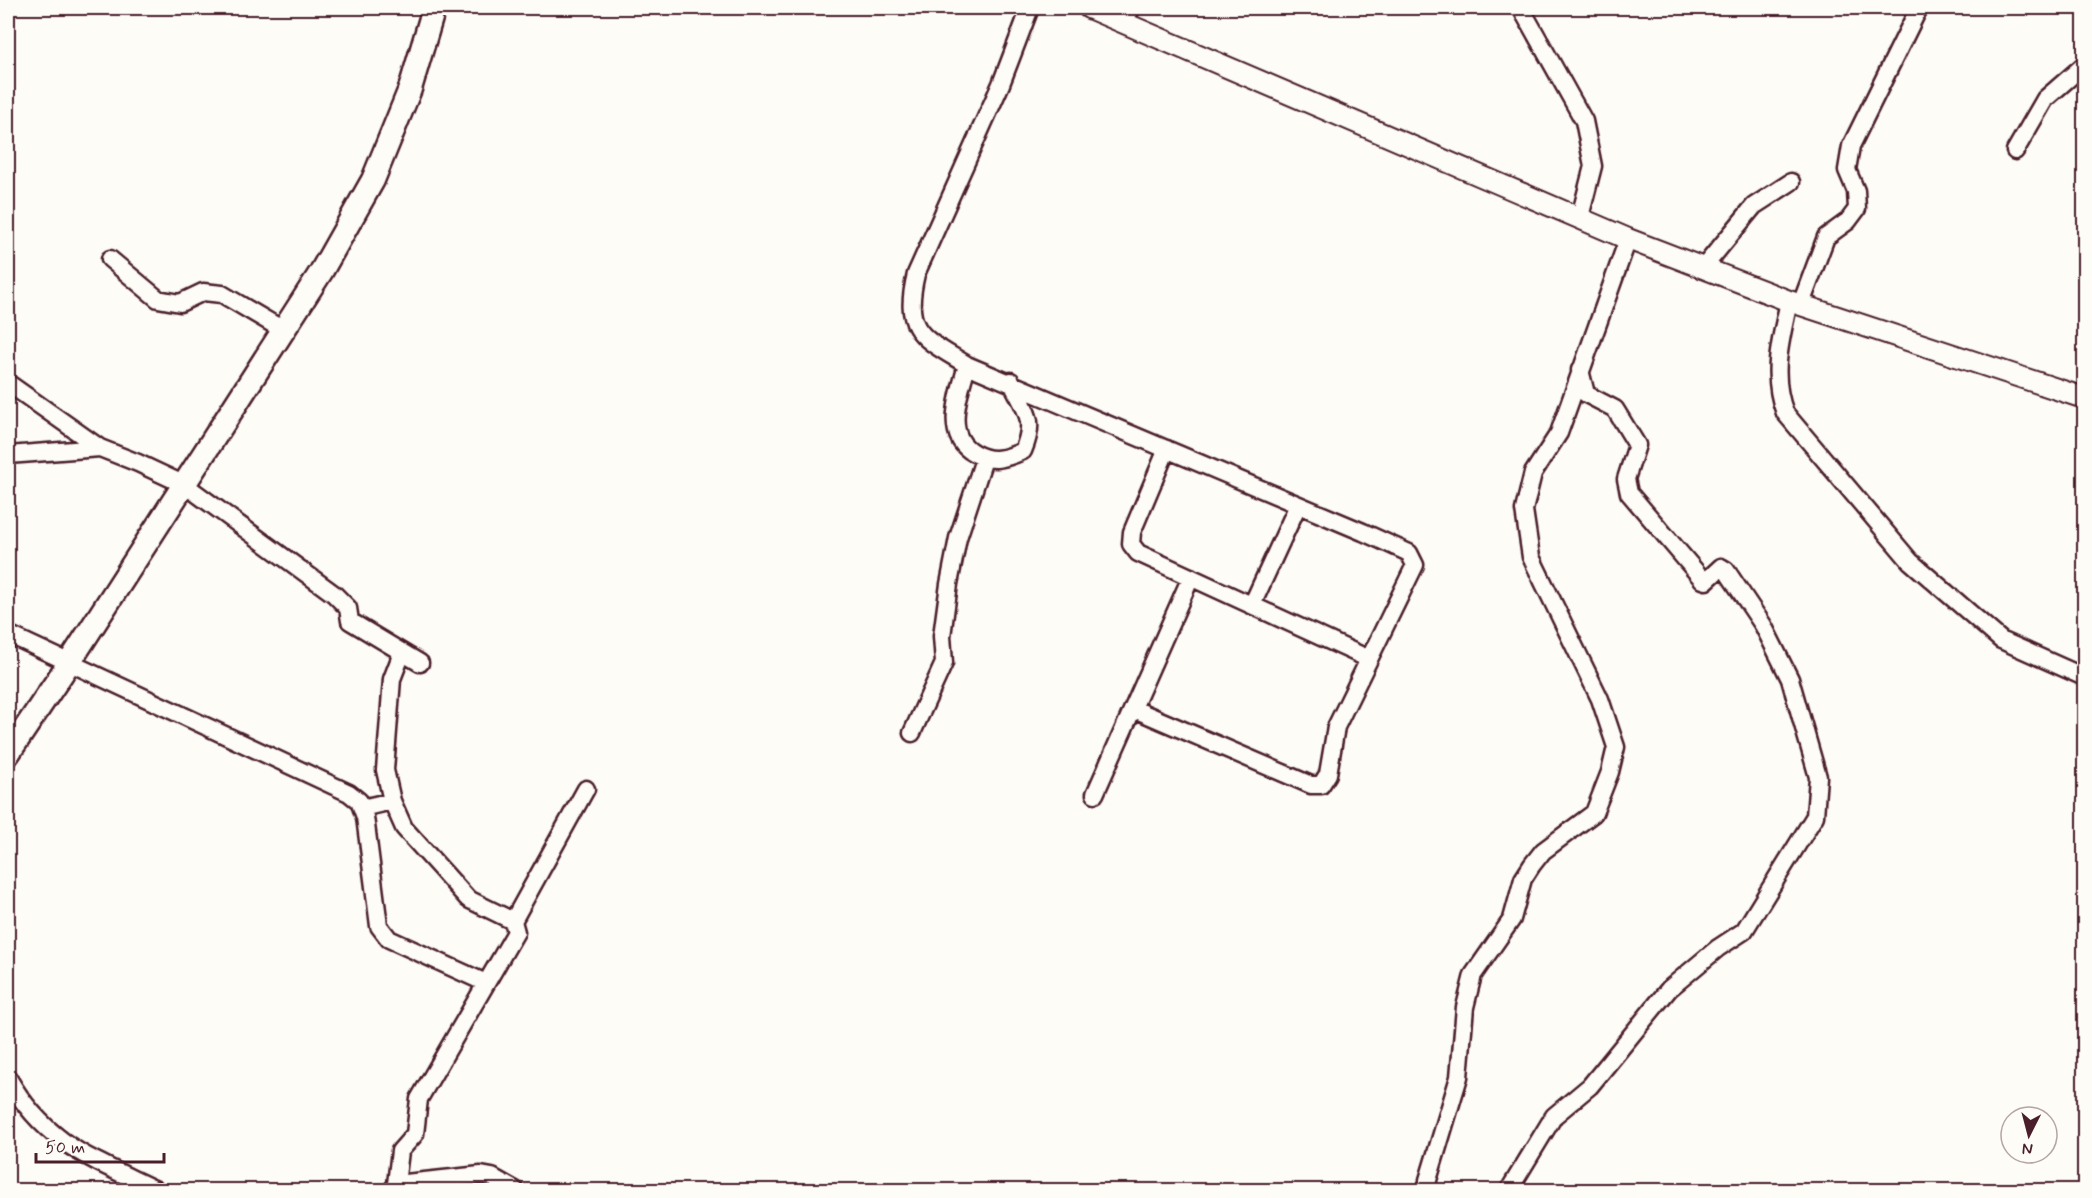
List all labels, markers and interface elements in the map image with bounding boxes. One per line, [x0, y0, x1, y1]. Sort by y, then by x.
north arrow [1999, 1105, 2059, 1165]
scale bar [36, 1126, 164, 1164]
text: 50 m [45, 1136, 85, 1160]
text: N [2021, 1137, 2034, 1159]

